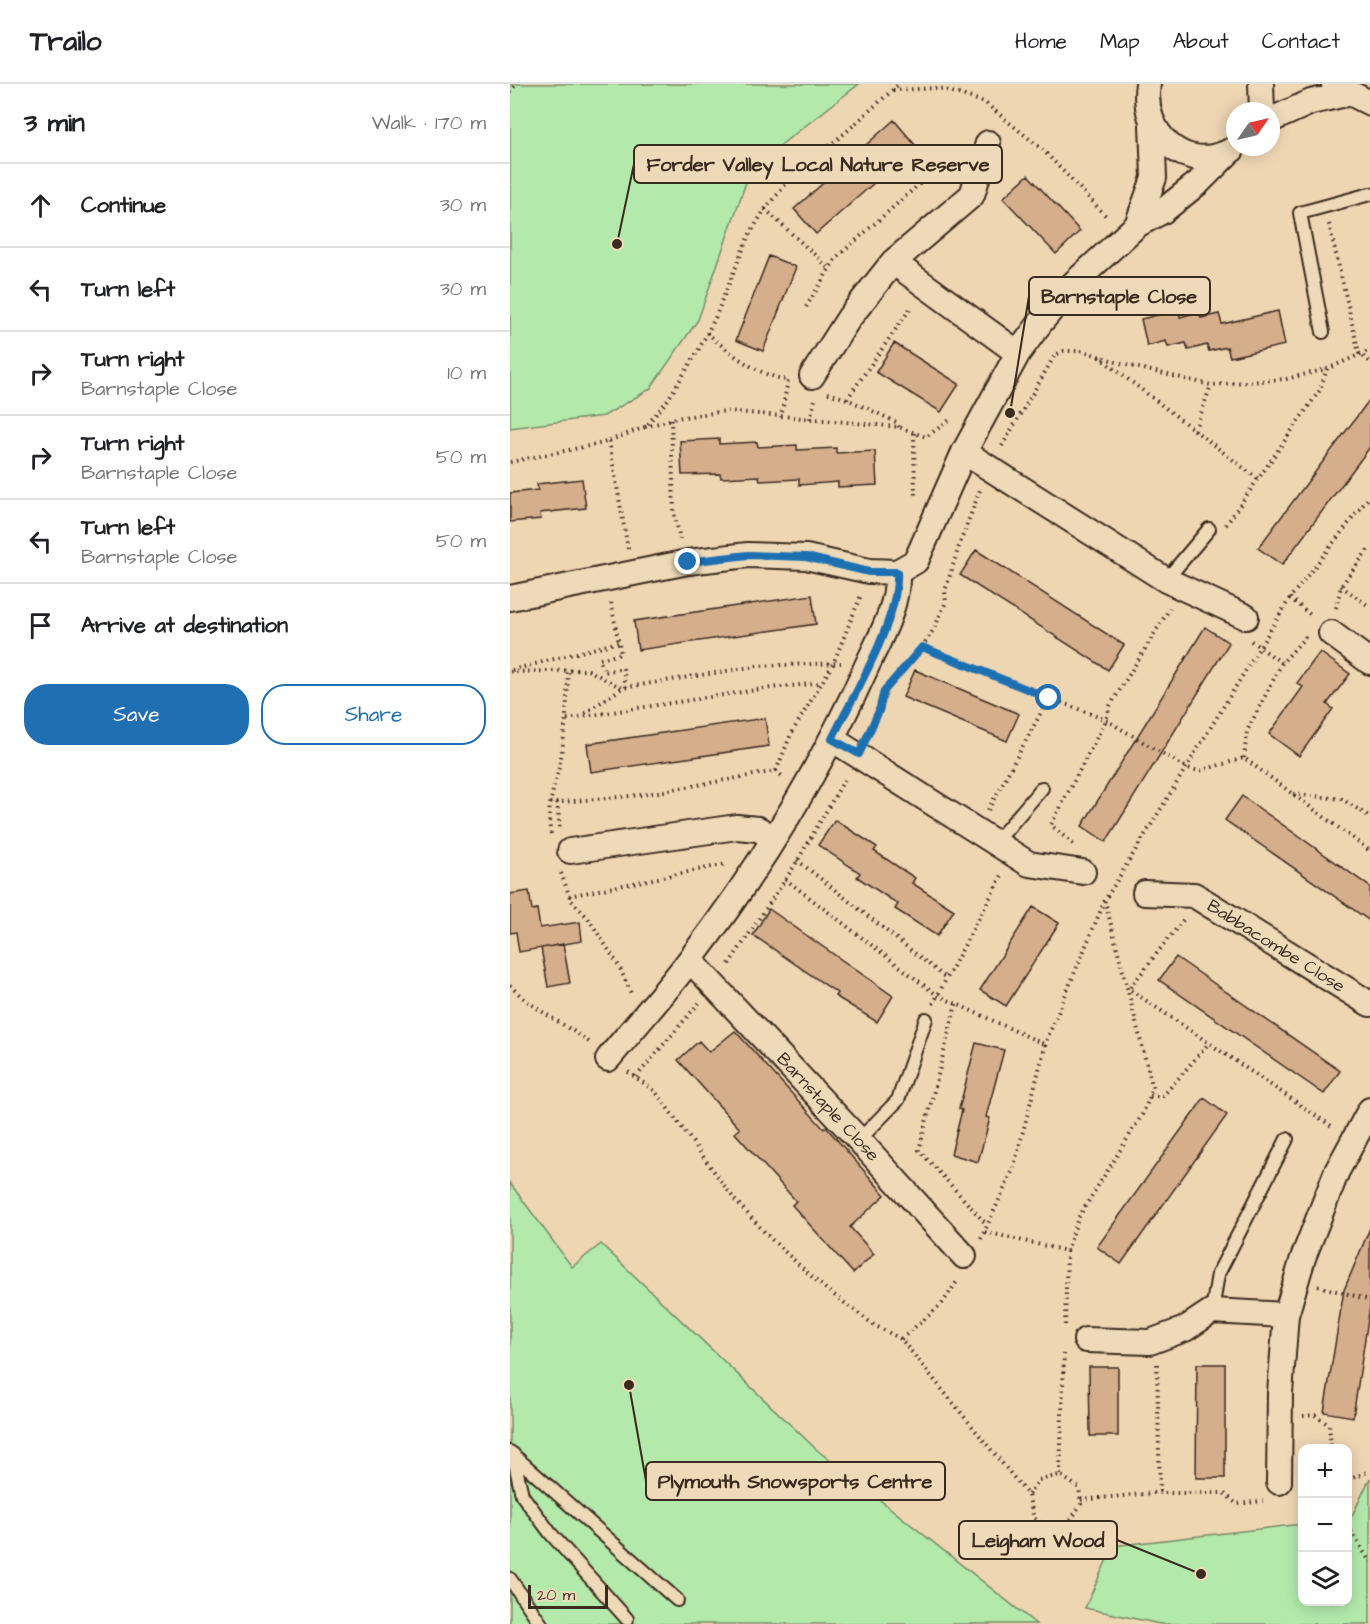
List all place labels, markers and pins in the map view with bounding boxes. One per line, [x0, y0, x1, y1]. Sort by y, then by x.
callout: Forder Valley Local Nature Reserve [634, 145, 1002, 183]
callout: Barnstaple Close [1029, 277, 1210, 315]
callout: Plymouth Snowsports Centre [646, 1462, 945, 1500]
callout: Leigham Wood [959, 1521, 1117, 1559]

